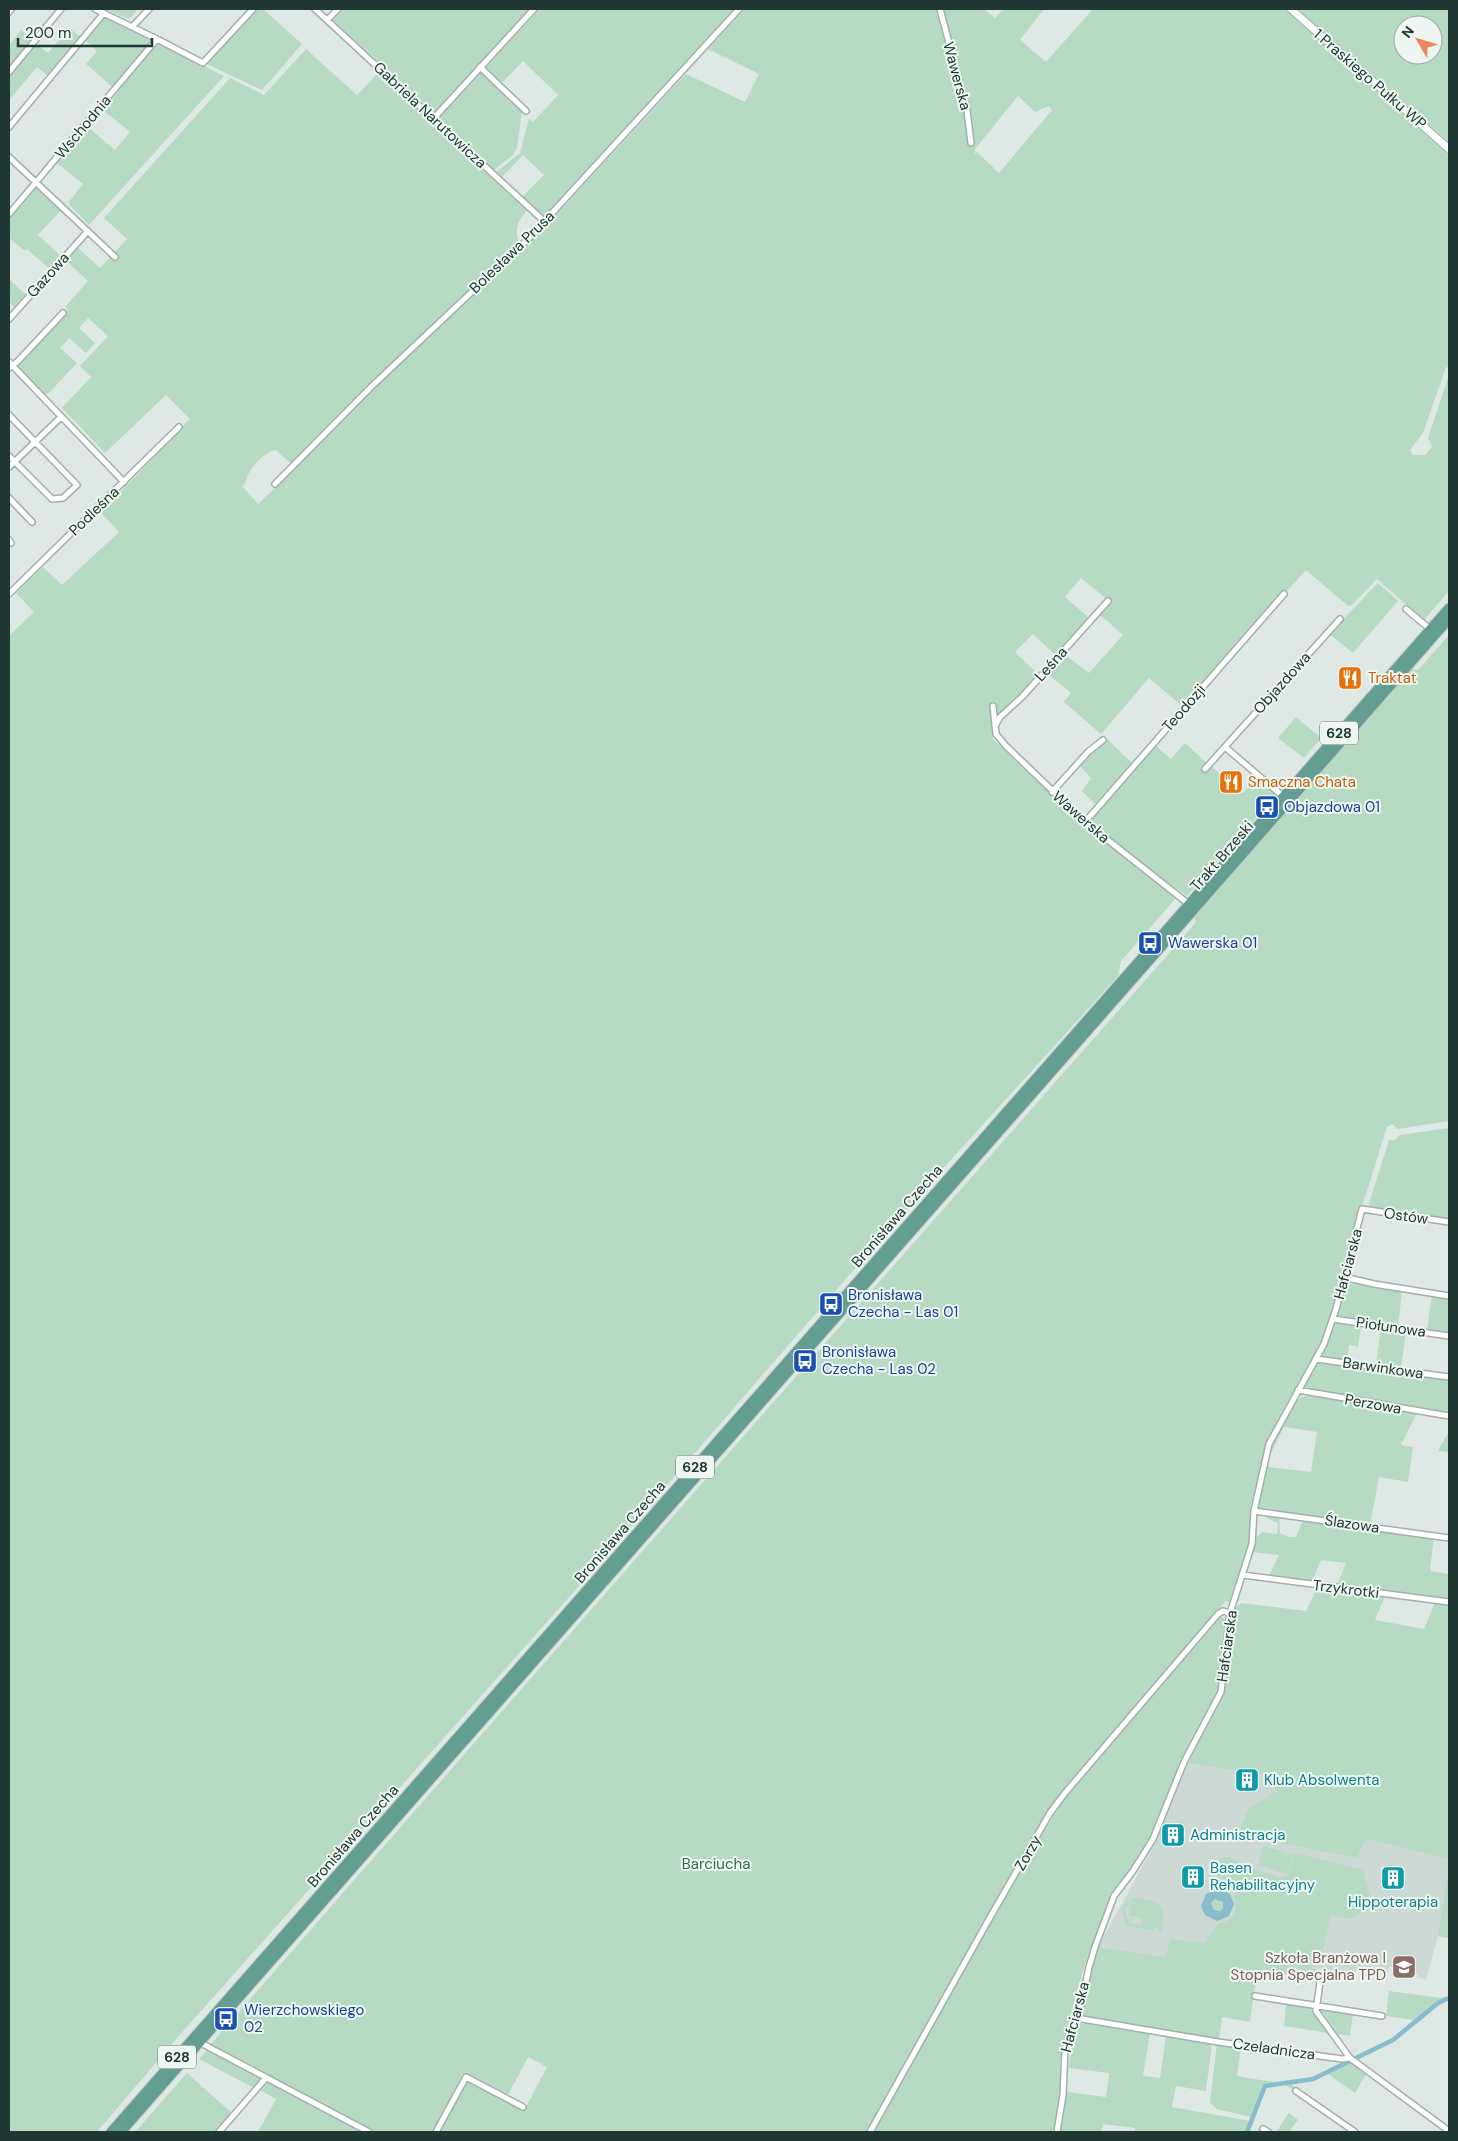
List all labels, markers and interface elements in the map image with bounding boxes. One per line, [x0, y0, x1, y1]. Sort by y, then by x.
scale bar [18, 15, 151, 47]
north arrow [1393, 15, 1443, 65]
text: N [1398, 22, 1418, 42]
text: 200 m [25, 23, 71, 43]
street label: 1 Praskiego Pułku WP [1309, 24, 1431, 134]
street label: Wawerska [938, 39, 976, 113]
street label: Gabriela Narutowicza [369, 57, 491, 173]
street label: Wschodnia [50, 91, 116, 163]
street label: Bolesława Prusa [465, 206, 559, 298]
street label: Gazowa [22, 248, 74, 302]
street label: Podleśna [64, 482, 124, 540]
street label: Leśna [1030, 642, 1072, 686]
street label: Objazdowa [1249, 648, 1315, 718]
restaurant icon: Traktat [1337, 665, 1363, 691]
place label: Traktat [1368, 668, 1417, 688]
street label: Teodozji [1158, 680, 1210, 736]
road number: 628 [1320, 721, 1358, 744]
restaurant icon: Smaczna Chata [1218, 769, 1244, 795]
place label: Smaczna Chata [1248, 772, 1356, 792]
street label: Wawerska [1048, 786, 1114, 848]
bus stop icon: Objazdowa 01 [1254, 794, 1280, 820]
place label: Objazdowa 01 [1284, 797, 1380, 817]
street label: Trakt Brzeski [1186, 816, 1258, 896]
bus stop icon: Wawerska 01 [1137, 930, 1163, 956]
place label: Wawerska 01 [1168, 933, 1257, 953]
street label: Bronisława Czecha [847, 1161, 947, 1271]
street label: Ostów [1383, 1203, 1430, 1229]
street label: Hafciarska [1329, 1227, 1367, 1301]
place label: Bronisława Czecha - Las 01 [848, 1285, 958, 1322]
bus stop icon: Bronisława Czecha - Las 01 [818, 1291, 844, 1317]
street label: Piołunowa [1355, 1312, 1427, 1342]
place label: Bronisława Czecha - Las 02 [822, 1342, 936, 1379]
bus stop icon: Bronisława Czecha - Las 02 [792, 1348, 818, 1374]
street label: Barwinkowa [1341, 1352, 1425, 1384]
street label: Perzowa [1343, 1389, 1403, 1419]
road number: 628 [676, 1455, 714, 1478]
street label: Bronisława Czecha [570, 1477, 670, 1587]
street label: Ślazowa [1323, 1510, 1381, 1538]
street label: Trzykrotki [1312, 1575, 1380, 1603]
street label: Hafciarska [1212, 1609, 1242, 1683]
building icon: Klub Absolwenta [1234, 1767, 1260, 1793]
place label: Klub Absolwenta [1264, 1770, 1380, 1790]
street label: Bronisława Czecha [303, 1781, 403, 1891]
building icon: Administracja [1160, 1822, 1186, 1848]
place label: Administracja [1190, 1825, 1285, 1845]
street label: Zorzy [1010, 1831, 1046, 1874]
park label: Barciucha [682, 1854, 750, 1874]
place label: Basen Rehabilitacyjny [1210, 1858, 1316, 1895]
building icon: Basen Rehabilitacyjny [1180, 1864, 1206, 1890]
building icon: Hippoterapia [1380, 1865, 1406, 1891]
place label: Hippoterapia [1348, 1892, 1438, 1912]
place label: Szkoła Branżowa I Stopnia Specjalna TPD [1230, 1948, 1386, 1985]
school or university icon: Szkoła Branżowa I Stopnia Specjalna TPD [1391, 1954, 1417, 1980]
street label: Hafciarska [1056, 1980, 1094, 2054]
place label: Wierzchowskiego 02 [244, 2000, 365, 2037]
bus stop icon: Wierzchowskiego 02 [213, 2006, 239, 2032]
street label: Czeladnicza [1232, 2033, 1316, 2065]
road number: 628 [158, 2045, 196, 2068]

